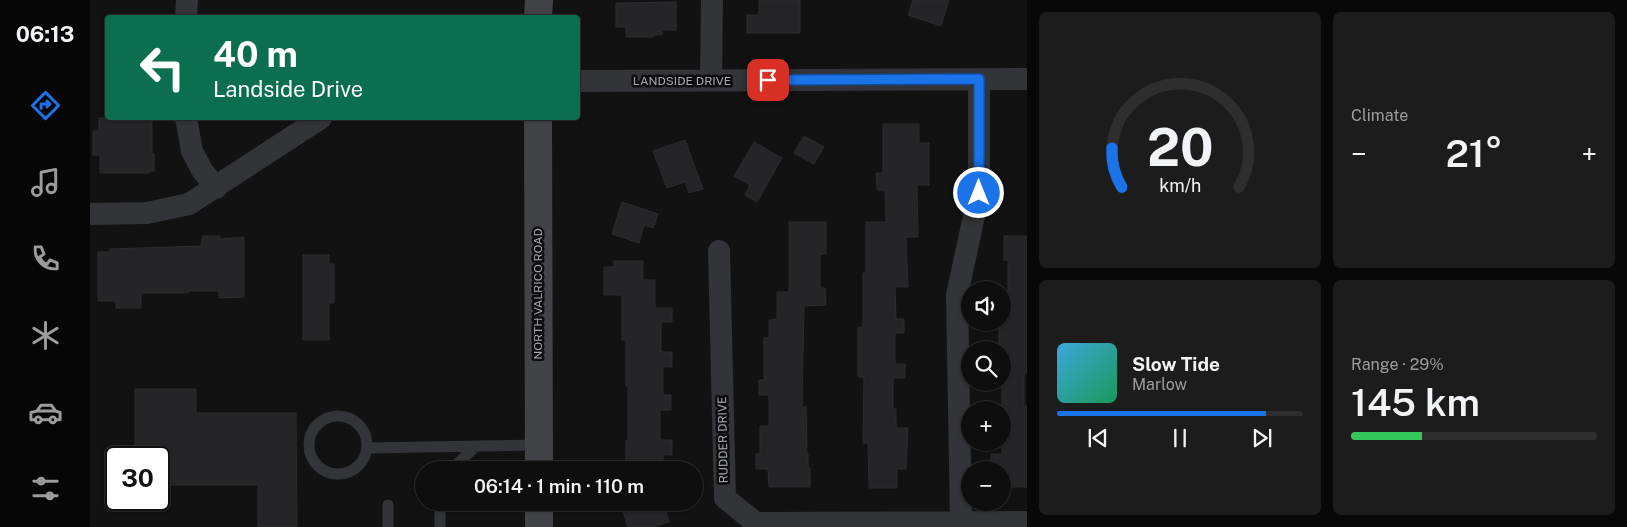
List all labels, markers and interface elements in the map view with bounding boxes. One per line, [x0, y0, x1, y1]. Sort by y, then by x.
text: 06:13 [16, 21, 74, 47]
text: 40 m [213, 34, 298, 75]
icon: left [130, 35, 195, 100]
pin [747, 59, 789, 101]
icon: arrive [754, 66, 782, 94]
street label: LANDSIDE DRIVE [633, 74, 731, 88]
text: Landside Drive [213, 76, 363, 102]
icon: directions [28, 88, 63, 123]
text: Climate [1351, 106, 1408, 125]
text: 20 [1147, 117, 1213, 178]
text: 21° [1445, 131, 1503, 176]
text: − [1351, 137, 1367, 170]
text: + [1581, 137, 1597, 170]
icon: music [28, 165, 63, 200]
position arrow [952, 166, 1004, 218]
text: km/h [1159, 175, 1201, 196]
street label: NORTH VALRICO ROAD [531, 228, 545, 360]
icon: phone [28, 241, 63, 276]
map controls [961, 281, 1011, 511]
button: sound [961, 281, 1011, 331]
icon: climate [28, 318, 63, 353]
button: search [961, 341, 1011, 391]
text: Slow Tide [1132, 353, 1220, 375]
text: Range · 29% [1351, 355, 1444, 374]
text: Marlow [1132, 375, 1187, 394]
text: 145 km [1351, 380, 1480, 425]
icon: car [28, 395, 63, 430]
street label: RUDDER DRIVE [715, 396, 731, 484]
button: + [961, 401, 1011, 451]
icon: previous [1084, 424, 1112, 452]
icon: pause [1166, 424, 1194, 452]
icon: next [1248, 424, 1276, 452]
speed limit sign: 30 [105, 446, 170, 511]
button: − [961, 461, 1011, 511]
icon: filters [28, 471, 63, 506]
text: 06:14 · 1 min · 110 m [474, 475, 644, 497]

